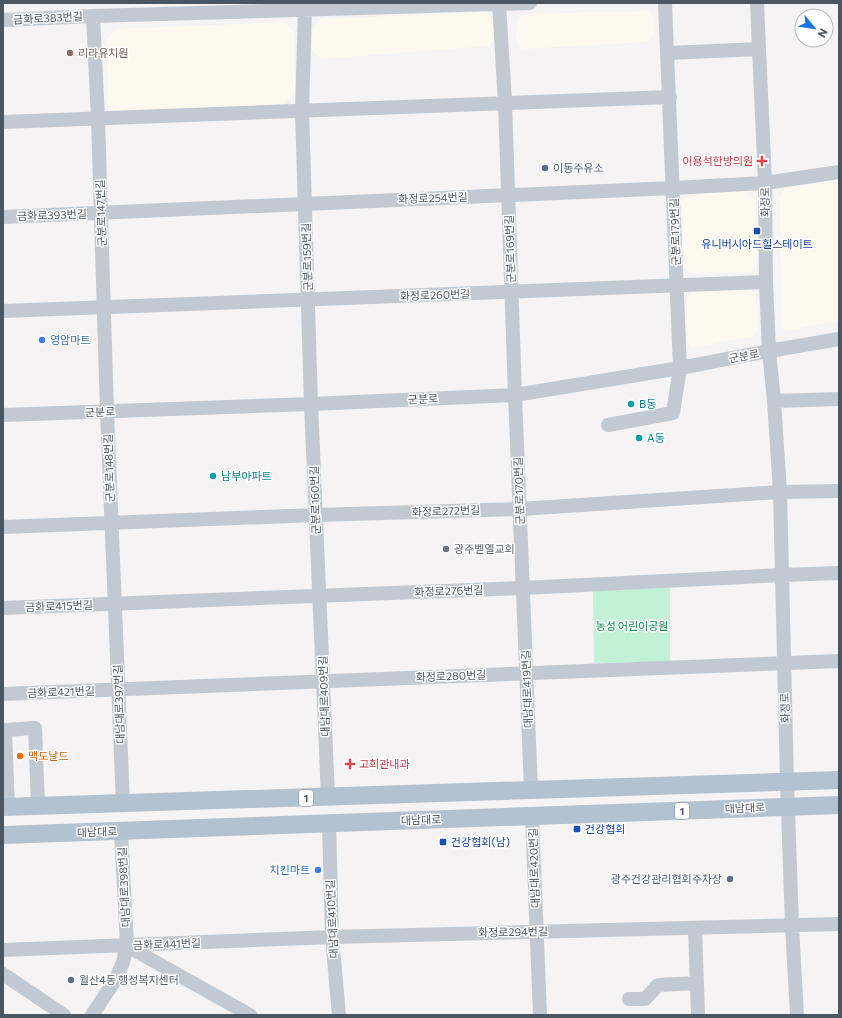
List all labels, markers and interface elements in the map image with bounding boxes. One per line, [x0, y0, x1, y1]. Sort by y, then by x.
north arrow [794, 8, 834, 48]
street label: 금화로383번길 [13, 9, 83, 26]
text: N [815, 26, 831, 40]
place label: 리라유치원 [78, 46, 129, 59]
marker: 리라유치원 [65, 48, 75, 58]
place label: 이용석한방의원 [682, 154, 753, 167]
marker: 이용석한방의원 [756, 155, 768, 167]
place label: 이동주유소 [553, 161, 604, 174]
marker: 이동주유소 [540, 163, 550, 173]
street label: 군분로147번길 [93, 179, 108, 247]
street label: 화정로 [758, 187, 771, 217]
street label: 화정로254번길 [398, 190, 468, 205]
street label: 군분로179번길 [667, 198, 682, 266]
street label: 금화로393번길 [17, 207, 87, 222]
street label: 군분로169번길 [502, 215, 517, 283]
street label: 군분로159번길 [299, 223, 314, 291]
marker: 유니버시아드힐스테이트 [752, 226, 762, 236]
place label: 유니버시아드힐스테이트 [701, 237, 813, 250]
street label: 화정로260번길 [400, 287, 470, 302]
place label: 영암마트 [50, 333, 90, 346]
marker: 영암마트 [37, 335, 47, 345]
street label: 군분로 [728, 346, 760, 365]
street label: 군분로 [407, 391, 438, 406]
place label: B동 [639, 397, 656, 410]
marker: B동 [626, 399, 636, 409]
street label: 군분로 [85, 404, 115, 419]
place label: A동 [647, 431, 665, 444]
marker: A동 [634, 433, 644, 443]
street label: 군분로148번길 [101, 434, 116, 503]
street label: 군분로170번길 [511, 457, 526, 525]
street label: 군분로160번길 [307, 465, 322, 535]
place label: 남부아파트 [221, 469, 272, 482]
marker: 남부아파트 [208, 471, 218, 481]
street label: 화정로272번길 [411, 503, 480, 518]
place label: 광주벧엘교회 [454, 542, 515, 555]
marker: 광주벧엘교회 [441, 544, 451, 554]
street label: 화정로276번길 [414, 583, 484, 598]
street label: 금화로415번길 [25, 598, 93, 613]
park label: 농성 어린이공원 [596, 619, 668, 632]
street label: 대남대로419번길 [519, 650, 534, 728]
street label: 대남대로409번길 [316, 655, 331, 737]
street label: 대남대로397번길 [111, 664, 126, 744]
street label: 화정로280번길 [416, 668, 486, 683]
street label: 금화로421번길 [27, 684, 95, 699]
street label: 화정로 [777, 693, 792, 723]
place label: 맥도날드 [28, 749, 68, 762]
marker: 맥도날드 [15, 751, 25, 761]
place label: 고희관내과 [359, 757, 410, 770]
marker: 고희관내과 [344, 758, 356, 770]
road number: 1 [299, 790, 313, 806]
street label: 대남대로 [724, 800, 766, 815]
road number: 1 [675, 803, 689, 819]
street label: 대남대로 [401, 812, 441, 827]
place label: 건강협회 [585, 822, 625, 835]
street label: 대남대로 [77, 824, 117, 839]
marker: 건강협회 [572, 824, 582, 834]
street label: 대남대로420번길 [526, 828, 541, 908]
place label: 건강협회(남) [451, 835, 510, 848]
marker: 건강협회(남) [438, 837, 448, 847]
street label: 대남대로398번길 [115, 847, 132, 927]
place label: 치킨마트 [270, 863, 310, 876]
marker: 치킨마트 [313, 865, 323, 875]
place label: 광주건강관리협회주차장 [611, 872, 722, 885]
marker: 광주건강관리협회주차장 [725, 874, 735, 884]
street label: 대남대로410번길 [323, 879, 340, 959]
street label: 화정로294번길 [478, 924, 548, 939]
street label: 금화로441번길 [133, 936, 201, 951]
place label: 월산4동 행정복지센터 [79, 973, 179, 986]
marker: 월산4동 행정복지센터 [66, 975, 76, 985]

